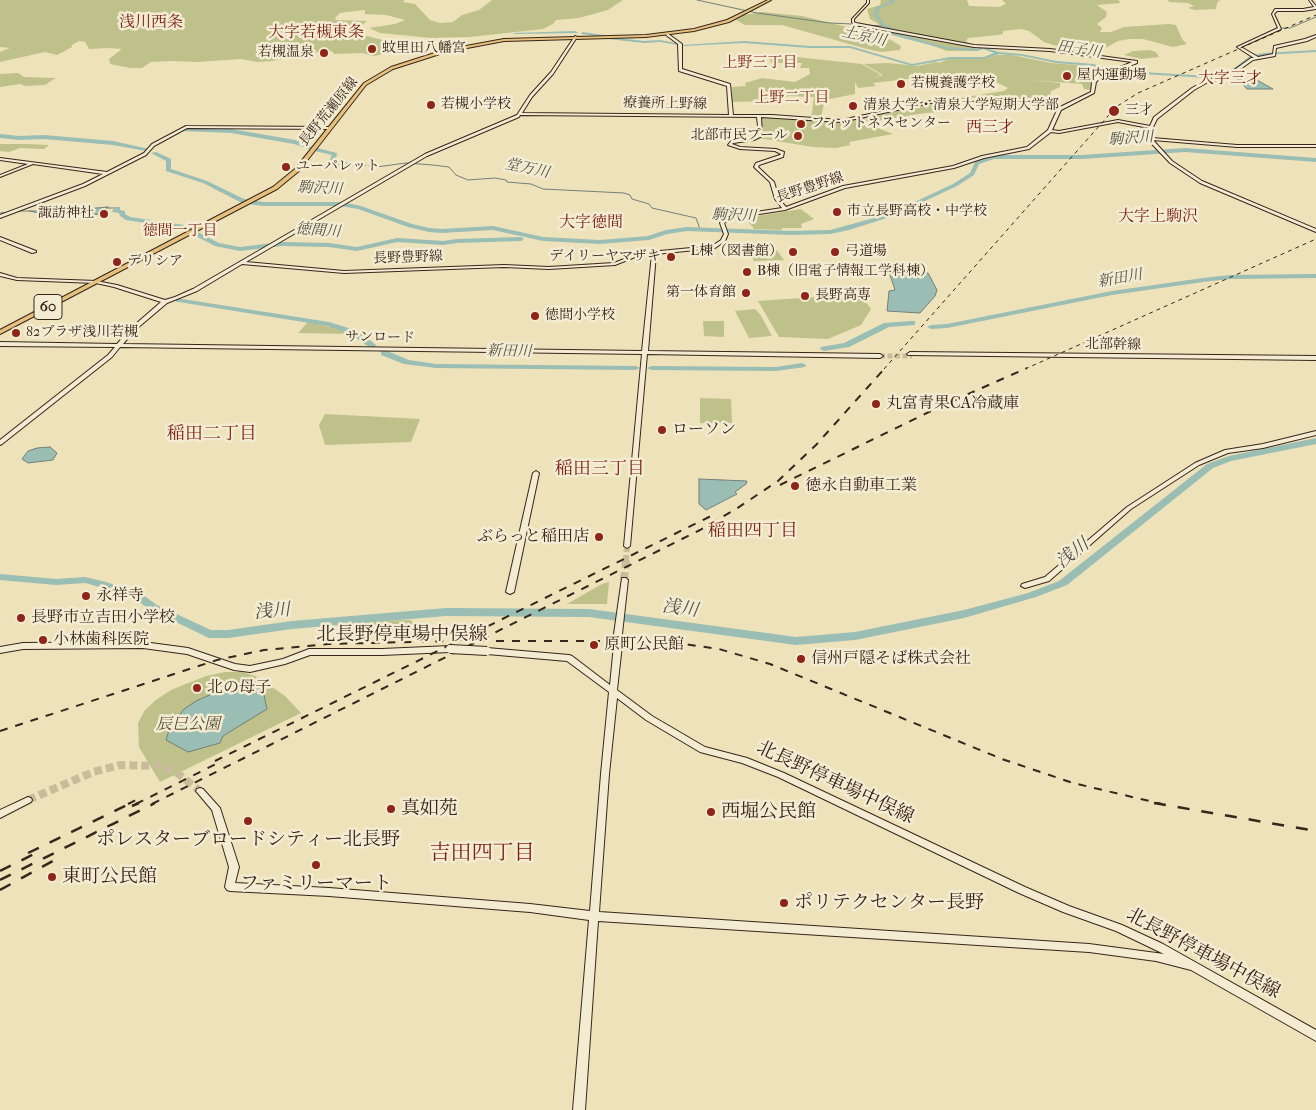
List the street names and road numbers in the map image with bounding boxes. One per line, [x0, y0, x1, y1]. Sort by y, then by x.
street label: 長野荒瀬原線 [296, 74, 362, 150]
street label: 療養所上野線 [623, 95, 707, 113]
street label: 長野豊野線 [774, 169, 846, 207]
street label: 長野豊野線 [373, 248, 443, 268]
road number: 60 [34, 294, 62, 320]
street label: サンロード [345, 329, 415, 347]
street label: 北部幹線 [1085, 336, 1141, 354]
street label: 北長野停車場中俣線 [317, 624, 487, 646]
street label: 北長野停車場中俣線 [753, 737, 917, 829]
street label: 北長野停車場中俣線 [1122, 904, 1284, 1004]

